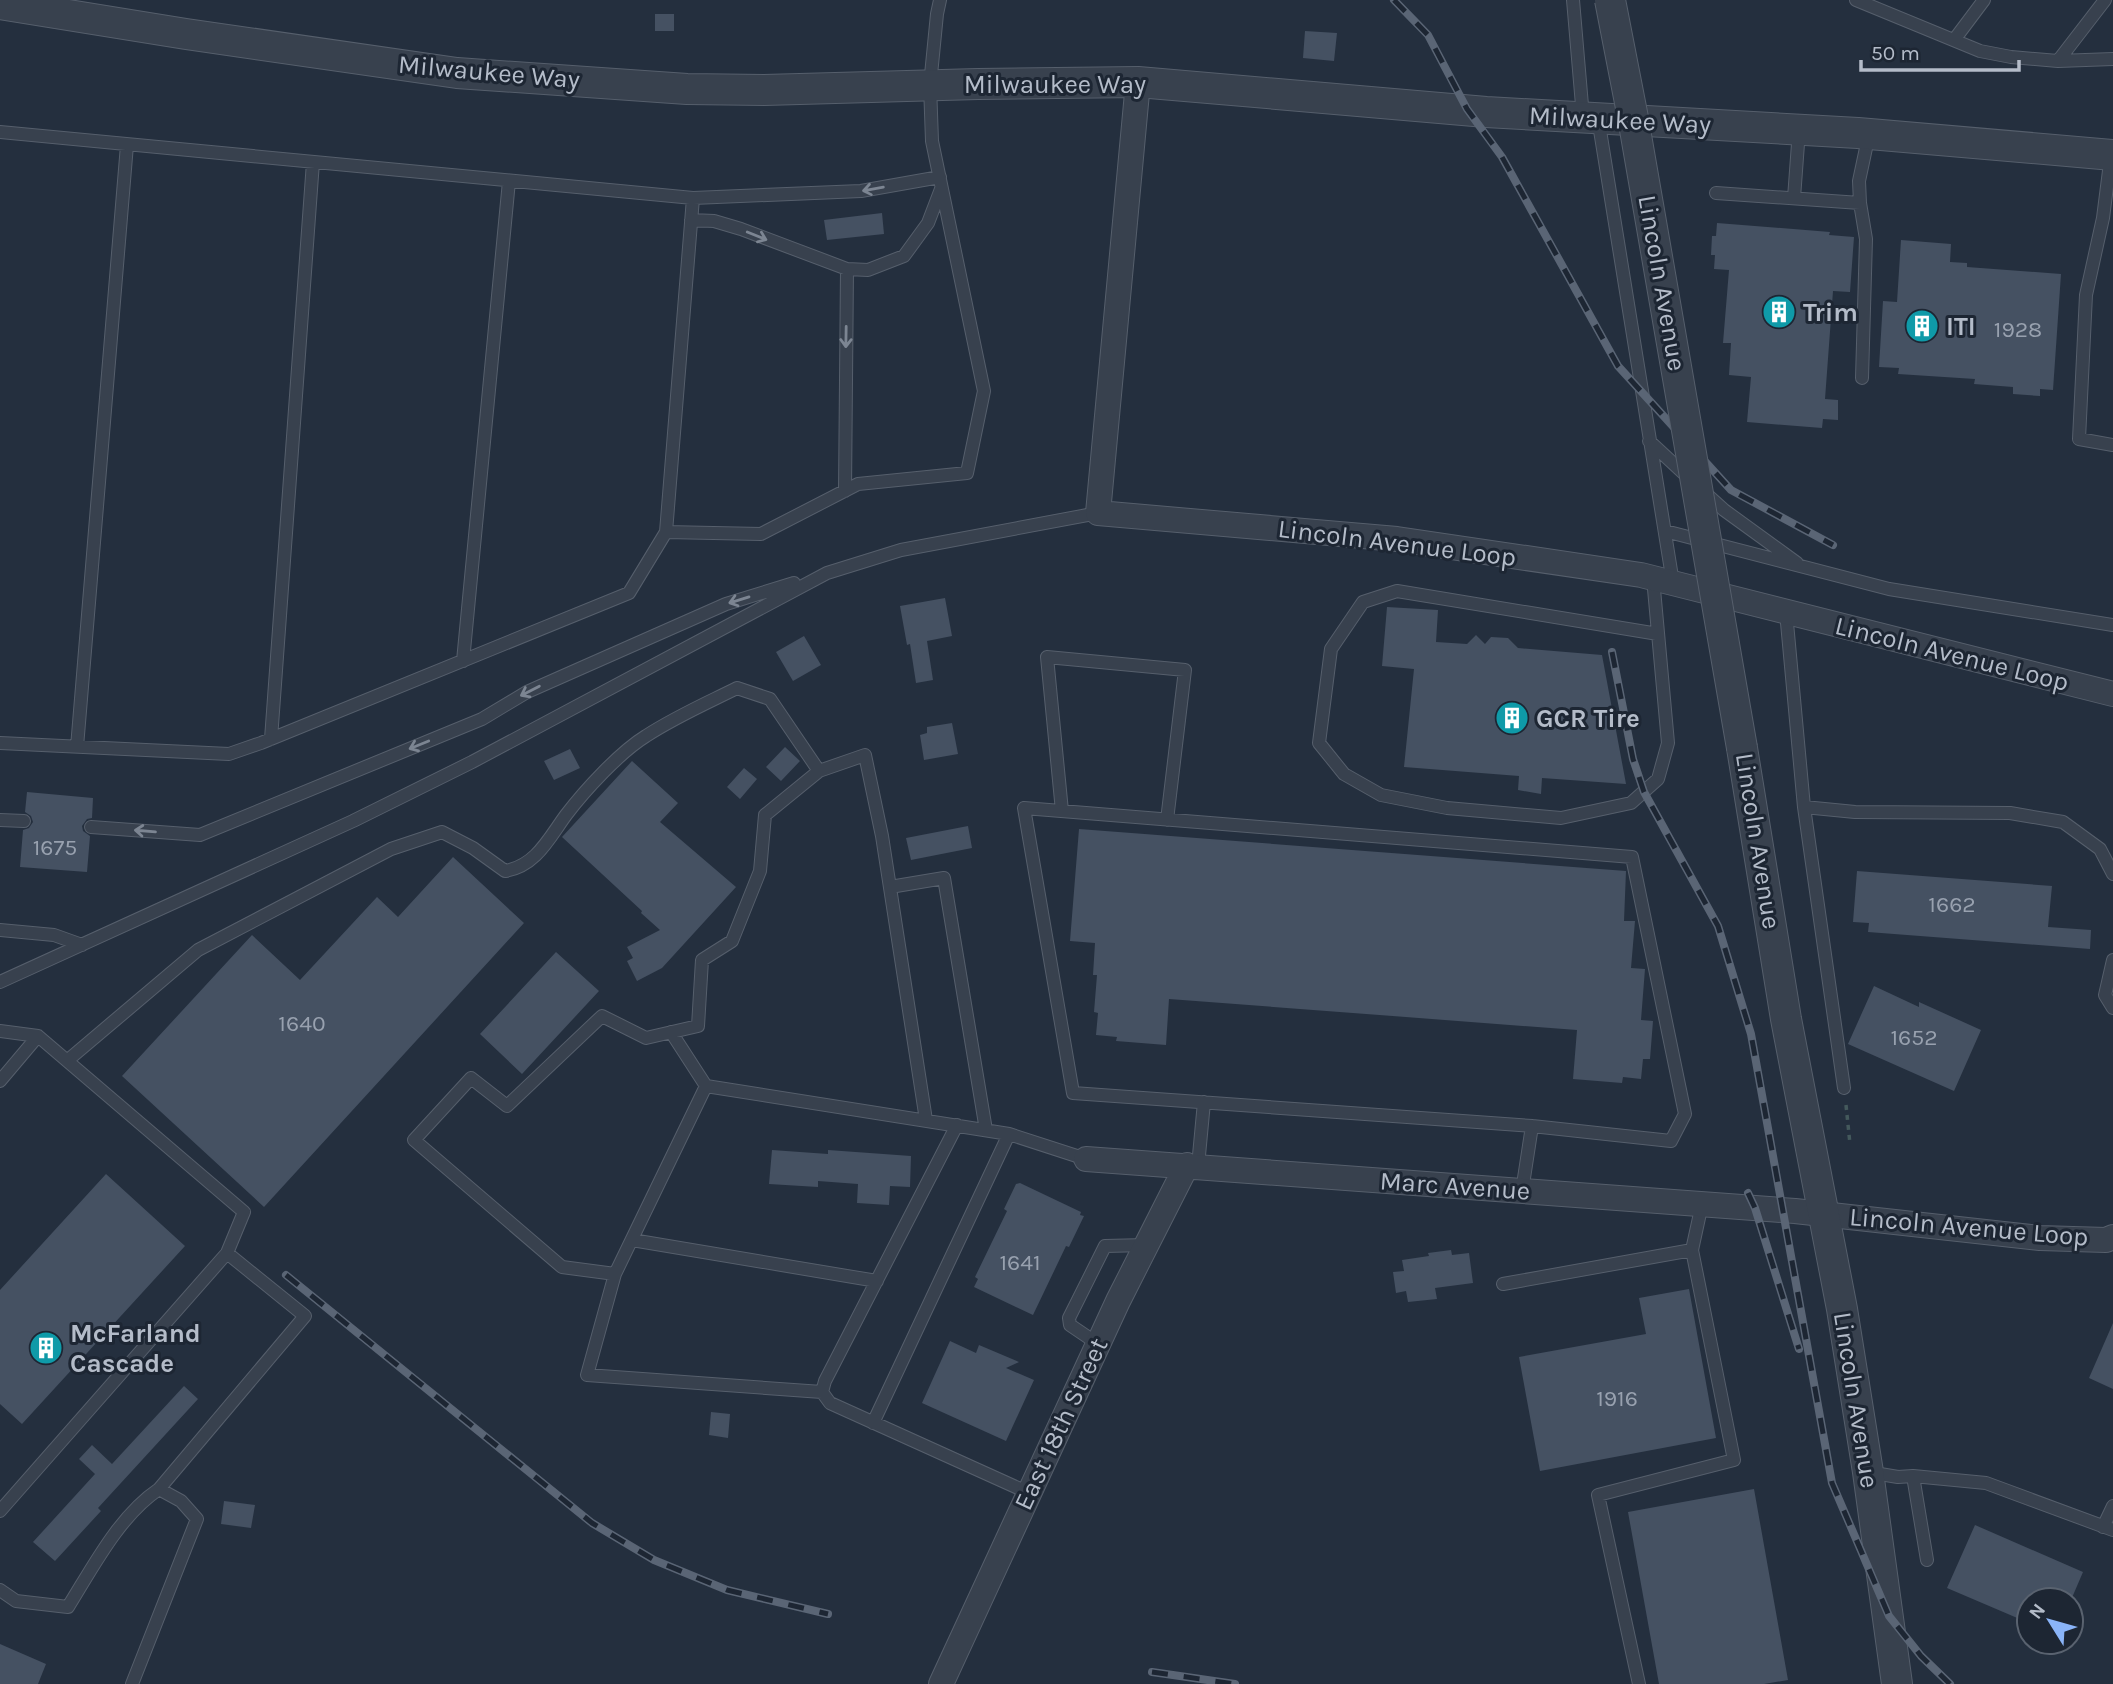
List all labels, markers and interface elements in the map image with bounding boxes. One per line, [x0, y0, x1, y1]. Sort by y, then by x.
scale bar [1861, 28, 2018, 72]
text: 50 m [1871, 41, 1920, 65]
street label: Milwaukee Way [397, 49, 581, 95]
street label: Milwaukee Way [964, 69, 1146, 100]
street label: Milwaukee Way [1528, 100, 1712, 140]
one-way arrow [862, 183, 884, 196]
street label: Lincoln Avenue [1631, 193, 1693, 373]
one-way arrow [746, 230, 767, 243]
building icon: Trim [1760, 293, 1798, 331]
place label: Trim [1803, 297, 1858, 328]
building icon: ITI [1903, 307, 1941, 345]
place label: ITI [1946, 311, 1976, 342]
house number: 1928 [1994, 316, 2042, 343]
one-way arrow [840, 325, 853, 348]
street label: Lincoln Avenue Loop [1276, 513, 1518, 573]
one-way arrow [728, 594, 750, 607]
street label: Lincoln Avenue Loop [1832, 610, 2072, 698]
one-way arrow [521, 685, 541, 699]
building icon: GCR Tire [1493, 699, 1531, 737]
place label: GCR Tire [1536, 703, 1640, 734]
one-way arrow [408, 740, 430, 753]
street label: Lincoln Avenue [1729, 751, 1787, 931]
one-way arrow [135, 824, 157, 837]
house number: 1675 [33, 834, 77, 861]
house number: 1662 [1928, 891, 1976, 918]
house number: 1640 [278, 1010, 326, 1037]
house number: 1652 [1890, 1024, 1938, 1051]
street label: Marc Avenue [1379, 1165, 1531, 1207]
street label: Lincoln Avenue Loop [1848, 1201, 2090, 1253]
house number: 1641 [999, 1249, 1041, 1276]
street label: Lincoln Avenue [1827, 1310, 1885, 1490]
place label: McFarland Cascade [70, 1318, 201, 1379]
building icon: McFarland Cascade [27, 1329, 65, 1367]
street label: East 18th Street [1008, 1333, 1114, 1515]
house number: 1916 [1596, 1385, 1638, 1412]
north arrow [2015, 1586, 2085, 1656]
text: N [2024, 1599, 2050, 1623]

